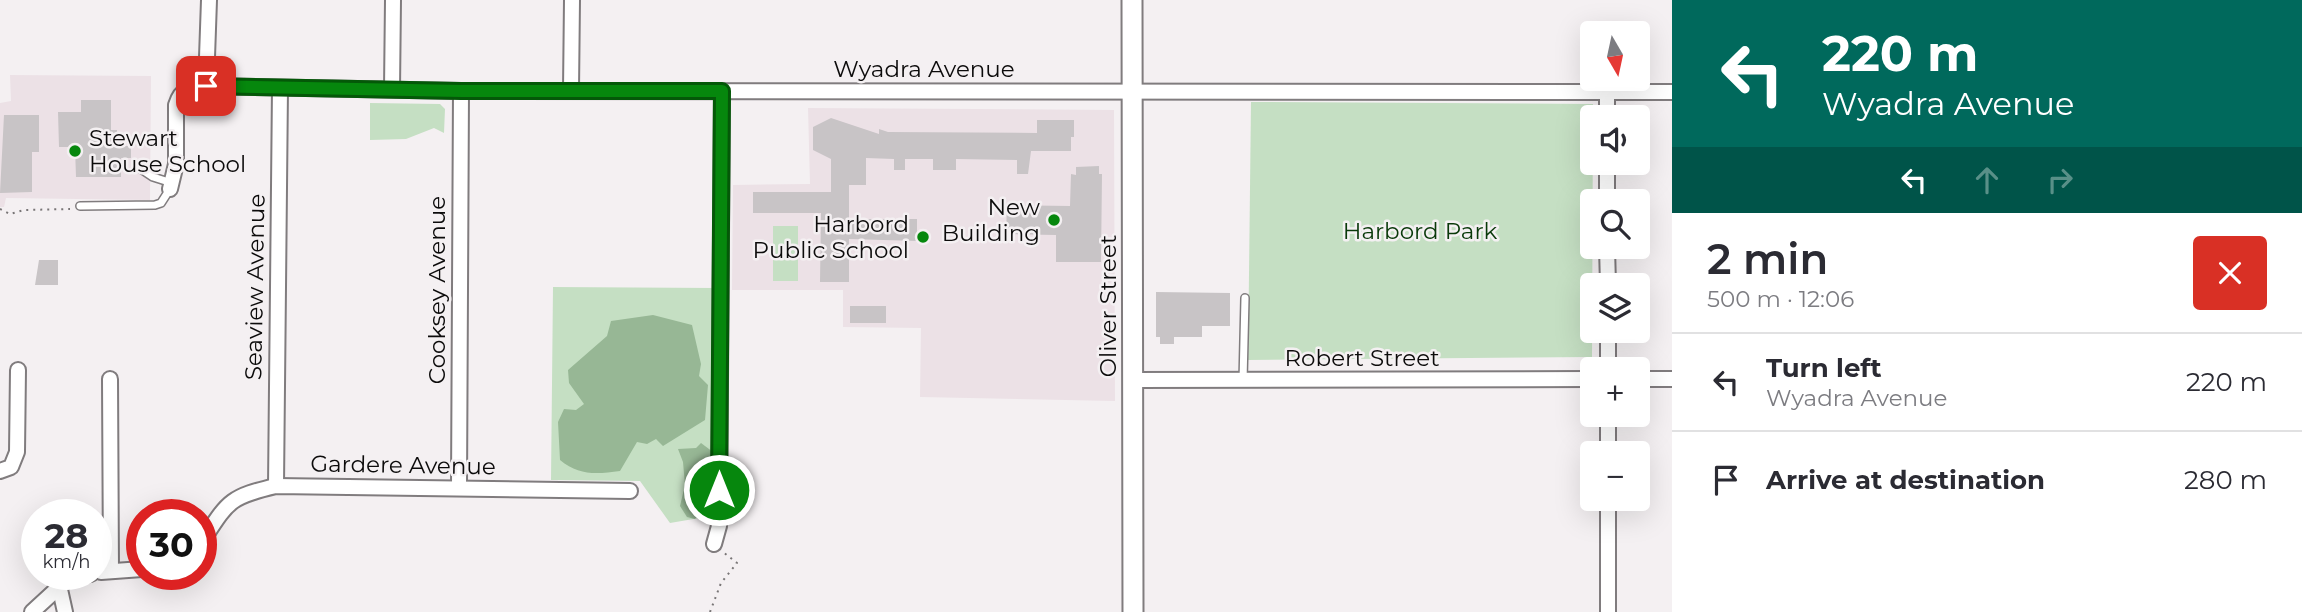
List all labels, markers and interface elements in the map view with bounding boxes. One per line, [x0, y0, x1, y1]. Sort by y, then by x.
north arrow [1580, 21, 1650, 91]
map controls [1580, 21, 1650, 511]
text: 220 m [1822, 24, 1978, 83]
icon: left [1707, 28, 1798, 119]
street label: Wyadra Avenue [833, 55, 1015, 83]
pin [176, 56, 236, 116]
icon: arrive [187, 67, 225, 105]
text: Wyadra Avenue [1822, 84, 2074, 123]
button: sound [1580, 105, 1650, 175]
place label: Stewart House School [89, 124, 246, 178]
marker: Stewart House School [67, 143, 83, 159]
icon: left [1895, 161, 1933, 199]
icon: ahead [1968, 161, 2006, 199]
icon: right [2041, 161, 2079, 199]
button: search [1580, 189, 1650, 259]
place label: New Building [942, 193, 1041, 247]
street label: Seaview Avenue [239, 194, 271, 380]
street label: Cooksey Avenue [423, 196, 451, 384]
place label: Harbord Public School [753, 210, 909, 264]
marker: New Building [1046, 212, 1062, 228]
park label: Harbord Park [1343, 217, 1497, 245]
marker: Harbord Public School [915, 229, 931, 245]
text: 2 min [1707, 233, 1828, 285]
street label: Oliver Street [1094, 235, 1122, 377]
button: close [2193, 236, 2267, 310]
button: layers [1580, 273, 1650, 343]
text: 500 m · 12:06 [1707, 285, 1854, 313]
street label: Robert Street [1284, 344, 1440, 372]
text: Turn left [1766, 352, 1882, 384]
button: + [1580, 357, 1650, 427]
icon: left [1707, 363, 1745, 401]
text: 220 m [2186, 366, 2267, 398]
text: Wyadra Avenue [1766, 384, 1947, 412]
button: − [1580, 441, 1650, 511]
street label: Gardere Avenue [310, 449, 496, 481]
position arrow [682, 453, 756, 527]
icon: arrive [1707, 461, 1745, 499]
text: Arrive at destination [1766, 464, 2045, 496]
text: 280 m [2184, 464, 2267, 496]
speed limit sign: 30 [126, 499, 217, 590]
text: 28 [45, 514, 88, 557]
text: km/h [42, 551, 91, 573]

